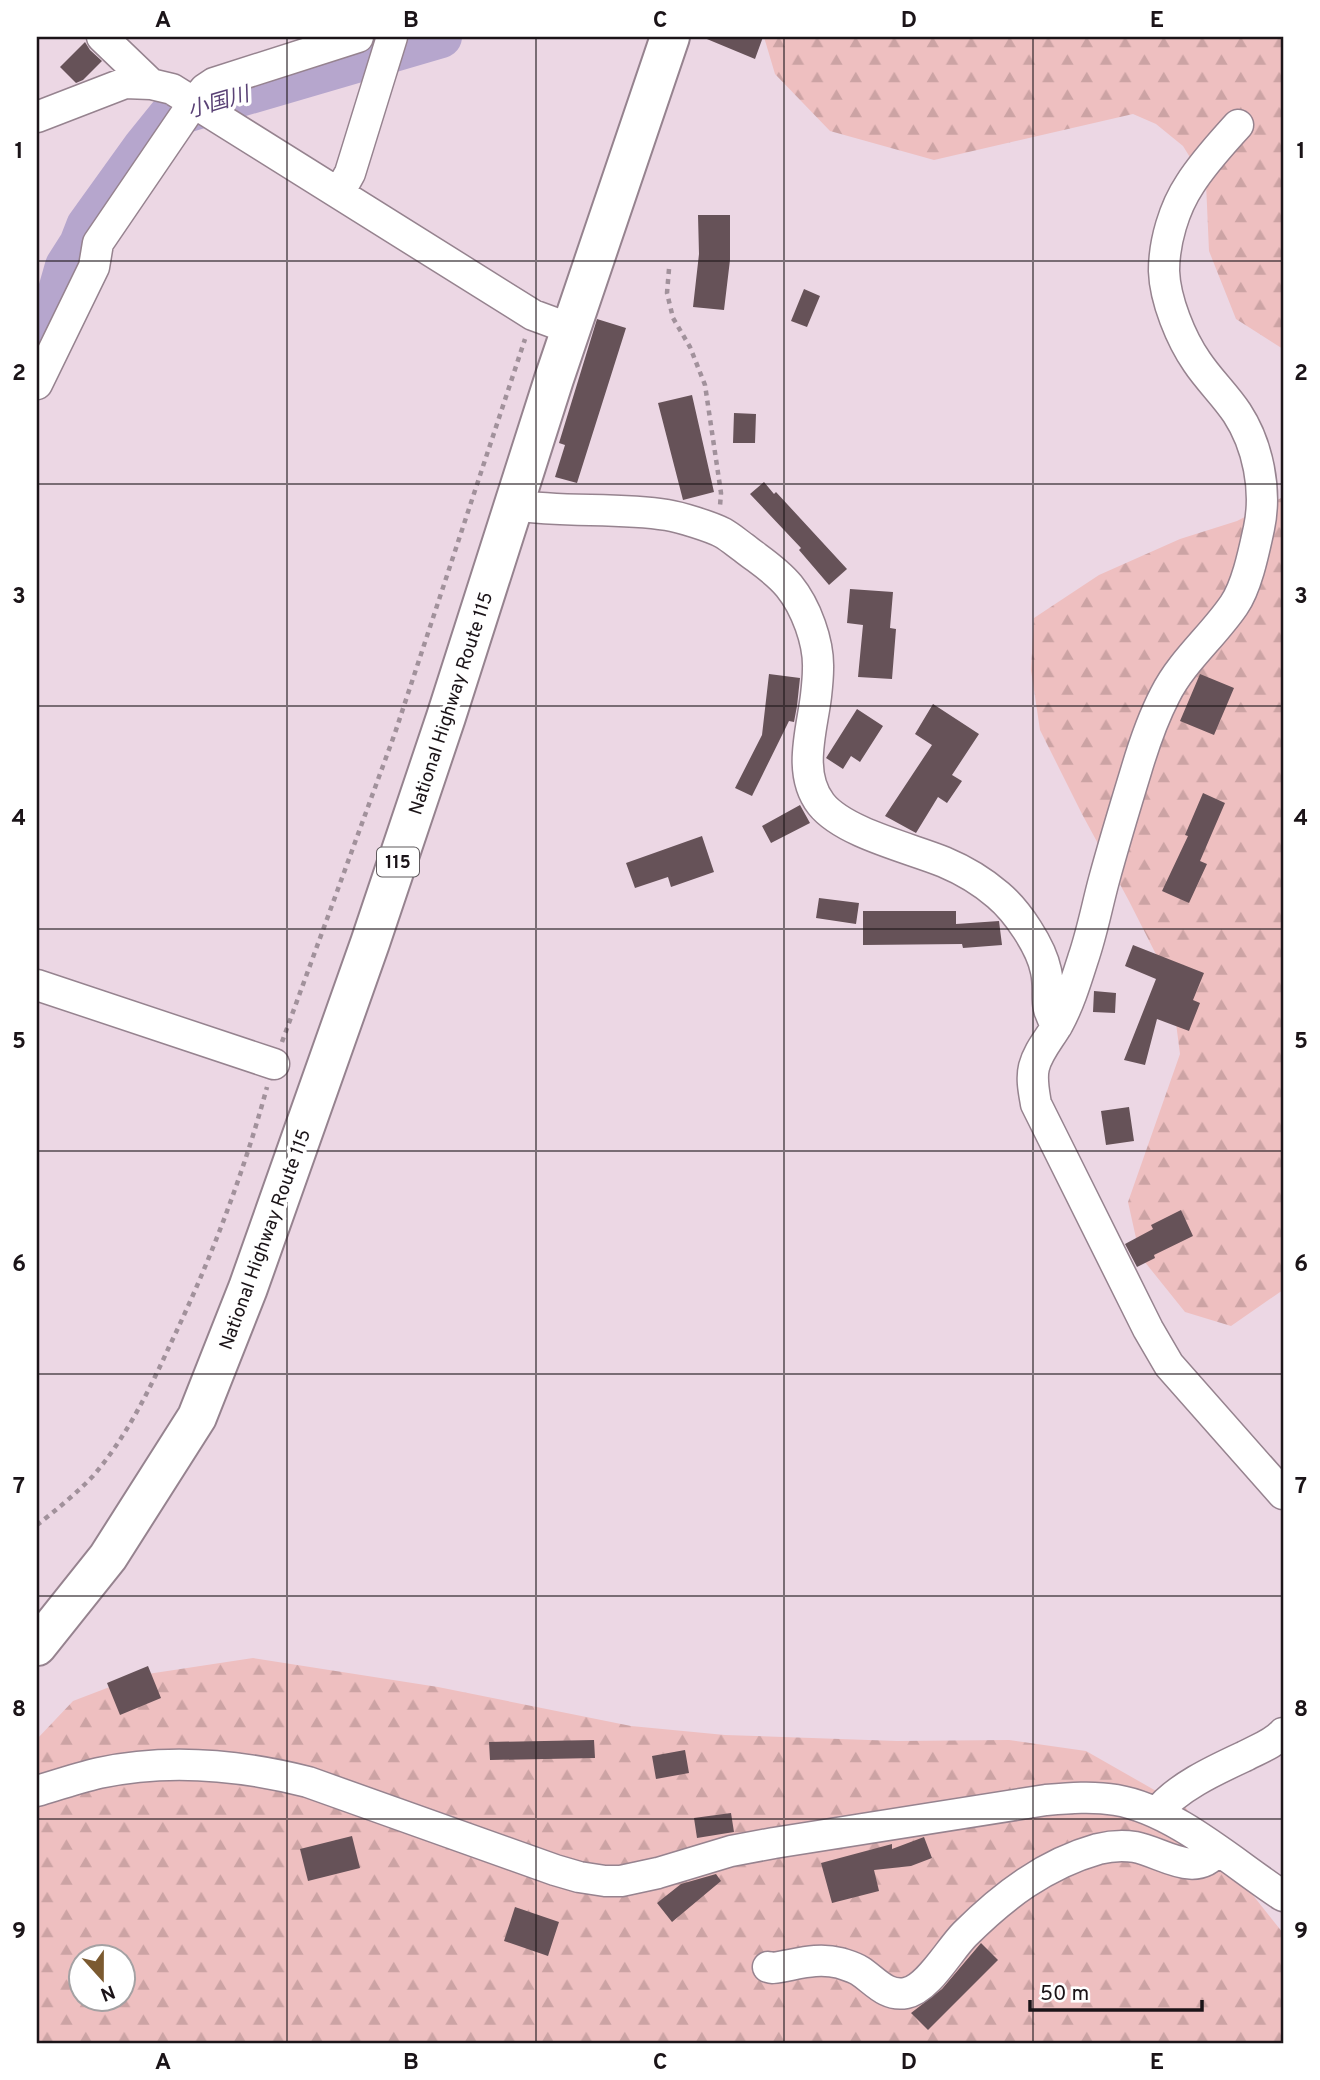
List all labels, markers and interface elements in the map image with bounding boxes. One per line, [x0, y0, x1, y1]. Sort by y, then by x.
text: A [155, 7, 171, 36]
text: B [403, 7, 419, 36]
text: C [653, 7, 667, 36]
text: D [901, 7, 917, 36]
text: E [1150, 7, 1164, 36]
water label: 小国川 [184, 81, 254, 125]
text: 1 [14, 138, 24, 167]
text: 1 [1296, 138, 1306, 167]
text: 2 [12, 360, 26, 389]
text: 2 [1294, 360, 1308, 389]
text: 3 [12, 583, 26, 612]
text: 3 [1294, 583, 1308, 612]
street label: National Highway Route 115 [404, 589, 499, 818]
text: 4 [12, 805, 26, 834]
text: 4 [1294, 805, 1308, 834]
road number: 115 [377, 848, 419, 876]
text: 5 [12, 1028, 26, 1057]
text: 5 [1294, 1028, 1308, 1057]
street label: National Highway Route 115 [215, 1126, 317, 1353]
text: 6 [12, 1251, 26, 1280]
text: 6 [1294, 1251, 1308, 1280]
text: 7 [13, 1473, 25, 1502]
text: 7 [1295, 1473, 1307, 1502]
text: 8 [12, 1696, 26, 1725]
text: 8 [1294, 1696, 1308, 1725]
text: 9 [12, 1918, 26, 1947]
text: 9 [1294, 1918, 1308, 1947]
north arrow [66, 1944, 136, 2014]
scale bar [1030, 1968, 1201, 2012]
text: N [97, 1978, 118, 2006]
text: 50 m [1040, 1981, 1089, 2008]
text: A [155, 2049, 171, 2078]
text: B [403, 2049, 419, 2078]
text: C [653, 2049, 667, 2078]
text: D [901, 2049, 917, 2078]
text: E [1150, 2049, 1164, 2078]

